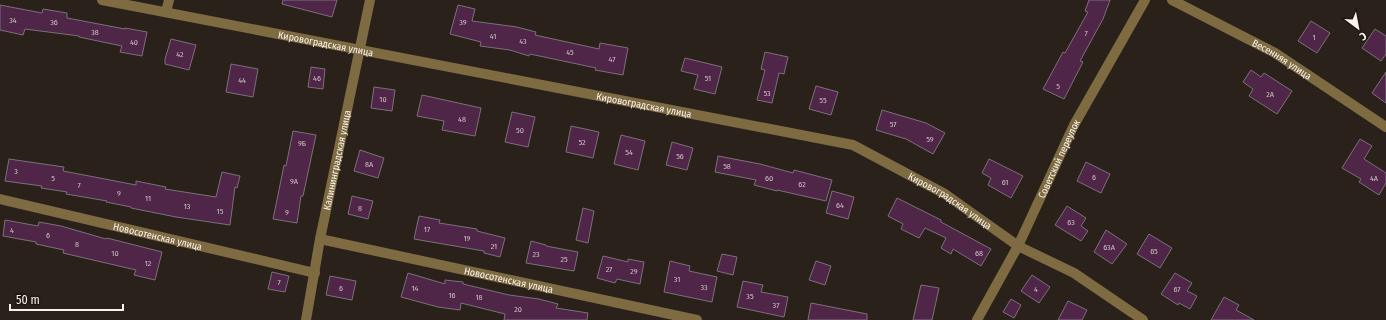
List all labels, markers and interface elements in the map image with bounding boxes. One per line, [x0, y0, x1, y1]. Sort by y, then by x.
north arrow [1338, 8, 1378, 48]
house number: 34 [9, 16, 17, 25]
house number: 36 [50, 18, 58, 27]
house number: 39 [459, 18, 467, 27]
house number: 38 [91, 28, 99, 37]
street label: Кировоградская улица [277, 29, 374, 59]
house number: 7 [1084, 29, 1088, 38]
text: С [1357, 29, 1369, 43]
house number: 41 [490, 32, 496, 41]
house number: 1 [1312, 33, 1316, 42]
house number: 43 [519, 37, 527, 46]
street label: Весенняя улица [1250, 37, 1314, 83]
house number: 40 [130, 38, 138, 47]
house number: 45 [566, 48, 574, 57]
house number: 42 [176, 50, 184, 59]
house number: 47 [609, 55, 616, 64]
house number: 46 [313, 74, 321, 83]
house number: 51 [705, 74, 711, 83]
house number: 44 [238, 76, 246, 85]
house number: 5 [1056, 82, 1060, 91]
house number: 53 [763, 89, 771, 98]
house number: 2А [1266, 90, 1275, 99]
street label: Кировоградская улица [595, 91, 693, 121]
house number: 10 [379, 95, 387, 104]
house number: 55 [819, 96, 827, 105]
street label: Калининградская улица [321, 109, 354, 211]
house number: 48 [458, 115, 466, 124]
street label: Советский переулок [1036, 117, 1083, 200]
house number: 57 [890, 120, 897, 129]
house number: 50 [516, 126, 524, 135]
house number: 59 [926, 135, 934, 144]
house number: 52 [578, 138, 586, 147]
house number: 9Б [298, 139, 306, 148]
house number: 54 [625, 148, 633, 157]
house number: 56 [676, 152, 684, 161]
house number: 8А [365, 160, 374, 169]
house number: 58 [723, 162, 731, 171]
house number: 3 [14, 167, 18, 176]
street label: Кировоградская улица [906, 171, 994, 232]
house number: 6 [1092, 173, 1096, 182]
house number: 5 [51, 174, 55, 183]
house number: 60 [765, 174, 773, 183]
house number: 4А [1370, 174, 1379, 183]
house number: 9А [290, 177, 299, 186]
house number: 61 [1002, 178, 1008, 187]
house number: 62 [798, 180, 806, 189]
house number: 7 [77, 181, 81, 190]
house number: 9 [117, 189, 121, 198]
house number: 11 [145, 194, 151, 203]
house number: 64 [836, 201, 844, 210]
house number: 13 [184, 202, 191, 211]
house number: 8 [358, 204, 362, 213]
house number: 15 [217, 207, 224, 216]
house number: 9 [285, 208, 289, 217]
house number: 63 [1067, 218, 1075, 227]
street label: Новосотенская улица [112, 221, 203, 253]
house number: 17 [424, 225, 431, 234]
house number: 4 [10, 226, 14, 235]
house number: 6 [46, 231, 50, 240]
house number: 19 [463, 234, 471, 243]
house number: 8 [75, 240, 79, 249]
house number: 21 [491, 242, 497, 251]
house number: 63А [1103, 243, 1116, 252]
house number: 65 [1150, 247, 1158, 256]
house number: 10 [111, 249, 119, 258]
house number: 68 [975, 249, 983, 258]
house number: 23 [532, 250, 540, 259]
house number: 25 [560, 255, 568, 264]
house number: 12 [145, 259, 152, 268]
street label: Новосотенская улица [463, 265, 554, 296]
house number: 27 [606, 265, 613, 274]
house number: 29 [630, 267, 638, 276]
house number: 31 [674, 275, 680, 284]
house number: 7 [277, 278, 281, 287]
house number: 33 [700, 283, 708, 292]
house number: 6 [339, 284, 343, 293]
house number: 14 [412, 284, 419, 293]
house number: 4 [1034, 285, 1038, 294]
house number: 67 [1173, 285, 1181, 294]
scale bar [10, 286, 123, 312]
house number: 16 [448, 291, 456, 300]
house number: 35 [746, 292, 754, 301]
text: 50 m [16, 293, 40, 307]
house number: 18 [475, 293, 483, 302]
house number: 37 [773, 301, 780, 310]
house number: 20 [514, 305, 522, 314]

